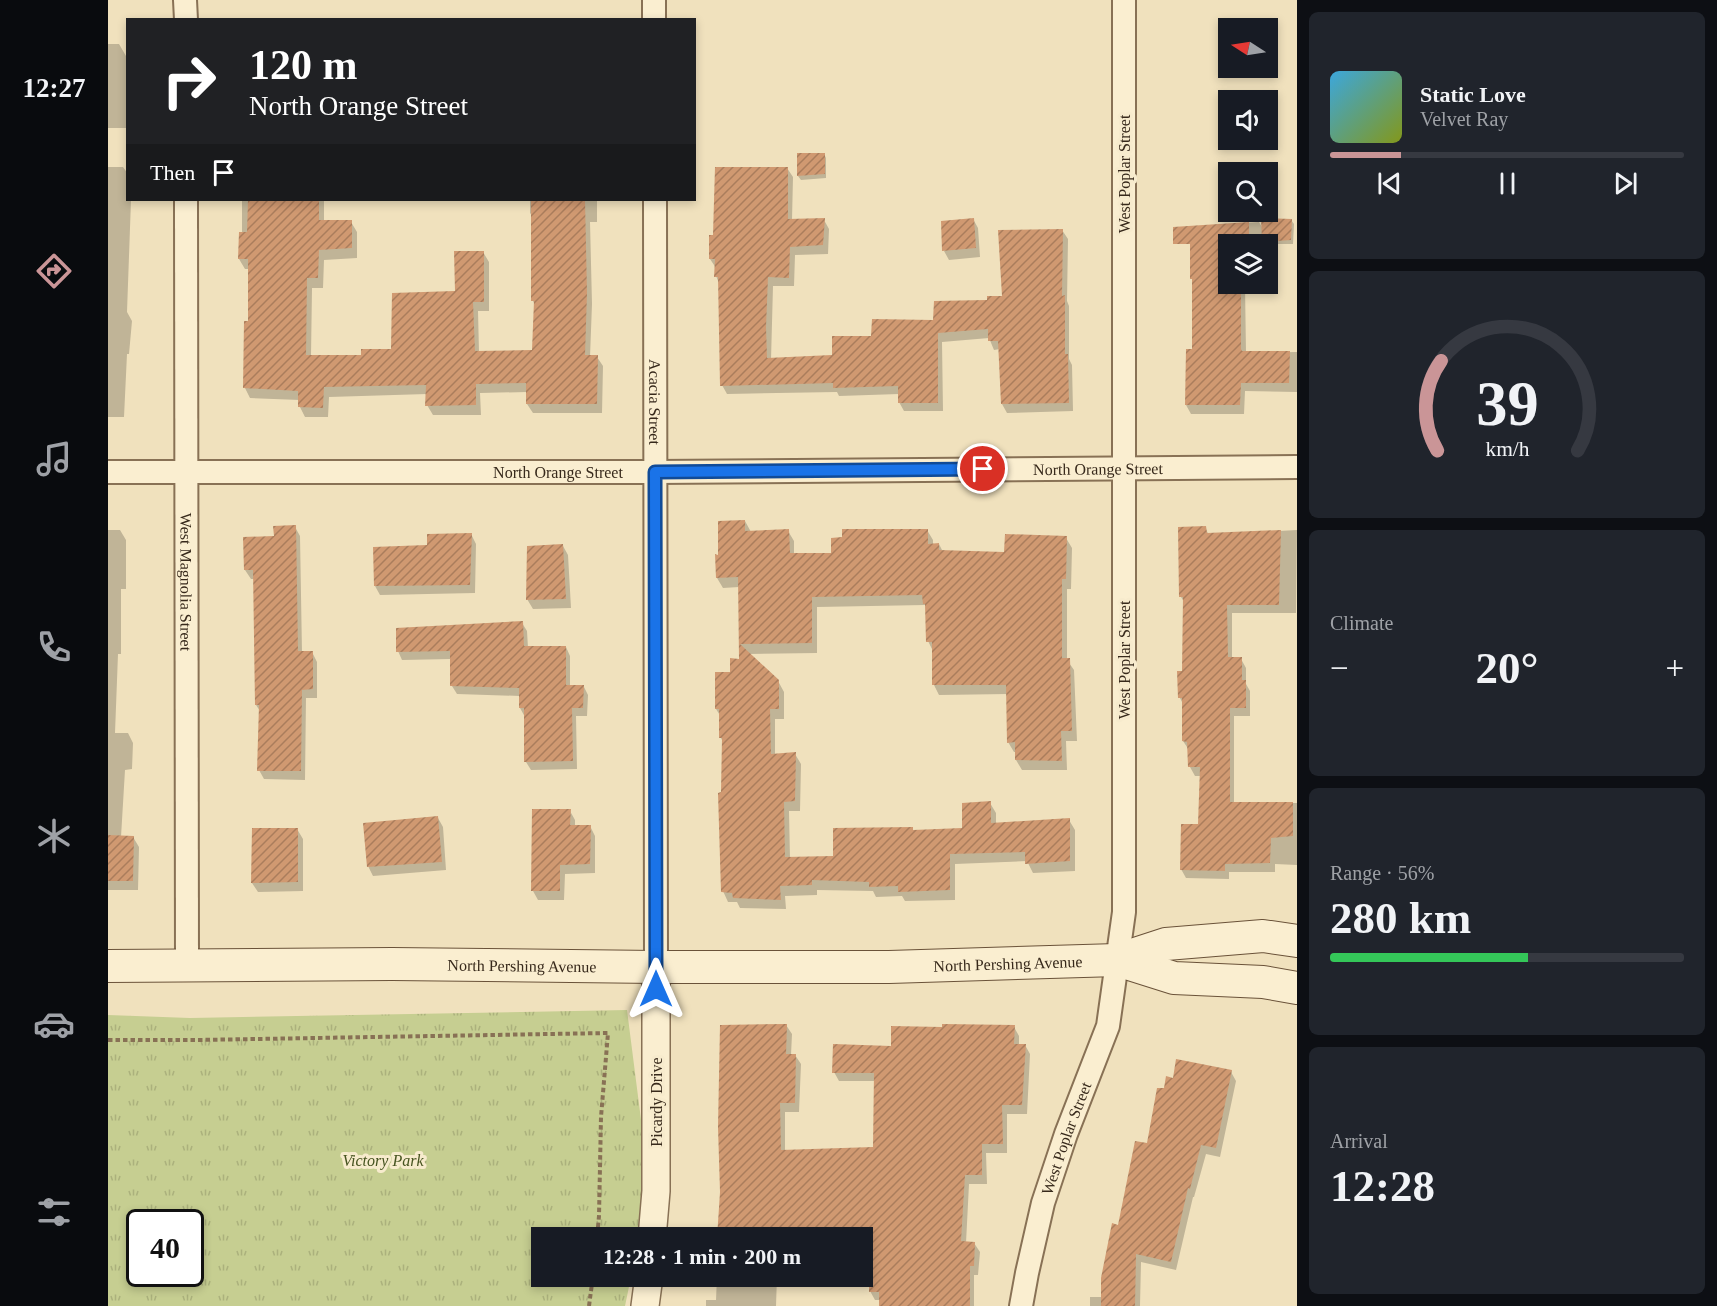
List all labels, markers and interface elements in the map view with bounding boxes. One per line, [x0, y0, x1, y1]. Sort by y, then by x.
north arrow [1218, 18, 1278, 78]
map controls [1218, 18, 1278, 294]
icon: right [150, 42, 228, 120]
text: 120 m [249, 42, 358, 88]
text: 12:27 [23, 73, 86, 103]
text: Static Love [1420, 82, 1526, 107]
button: sound [1218, 90, 1278, 150]
text: North Orange Street [249, 91, 468, 121]
text: Velvet Ray [1420, 108, 1508, 130]
street label: West Poplar Street [1116, 114, 1134, 233]
icon: arrive [207, 156, 240, 189]
text: Then [150, 160, 195, 185]
button: search [1218, 162, 1278, 222]
icon: previous [1373, 167, 1406, 200]
icon: pause [1491, 167, 1524, 200]
icon: next [1609, 167, 1642, 200]
button: layers [1218, 234, 1278, 294]
icon: directions [33, 250, 75, 292]
street label: Acacia Street [646, 359, 663, 445]
text: 39 [1476, 369, 1538, 438]
icon: music [33, 438, 75, 480]
text: km/h [1485, 438, 1529, 462]
pin [957, 443, 1008, 494]
icon: arrive [966, 452, 999, 485]
street label: North Orange Street [1033, 460, 1164, 478]
street label: North Orange Street [493, 464, 623, 482]
street label: West Magnolia Street [176, 513, 195, 652]
street label: West Poplar Street [1116, 600, 1134, 719]
text: Climate [1330, 612, 1393, 634]
icon: phone [33, 626, 75, 668]
text: 20° [1476, 643, 1539, 693]
text: − [1330, 650, 1349, 686]
text: + [1665, 650, 1684, 686]
icon: climate [33, 815, 75, 857]
text: Range · 56% [1330, 862, 1434, 884]
text: 280 km [1330, 893, 1471, 943]
street label: North Pershing Avenue [933, 953, 1083, 975]
street label: North Pershing Avenue [447, 957, 597, 976]
position arrow [624, 957, 688, 1021]
icon: car [33, 1003, 75, 1045]
street label: Picardy Drive [648, 1057, 666, 1147]
street label: West Poplar Street [1038, 1079, 1095, 1197]
text: Arrival [1330, 1130, 1388, 1152]
park label: Victory Park [342, 1152, 424, 1170]
text: 12:28 [1330, 1161, 1435, 1211]
icon: filters [33, 1191, 75, 1233]
speed limit sign: 40 [126, 1209, 204, 1287]
text: 12:28 · 1 min · 200 m [603, 1244, 801, 1269]

